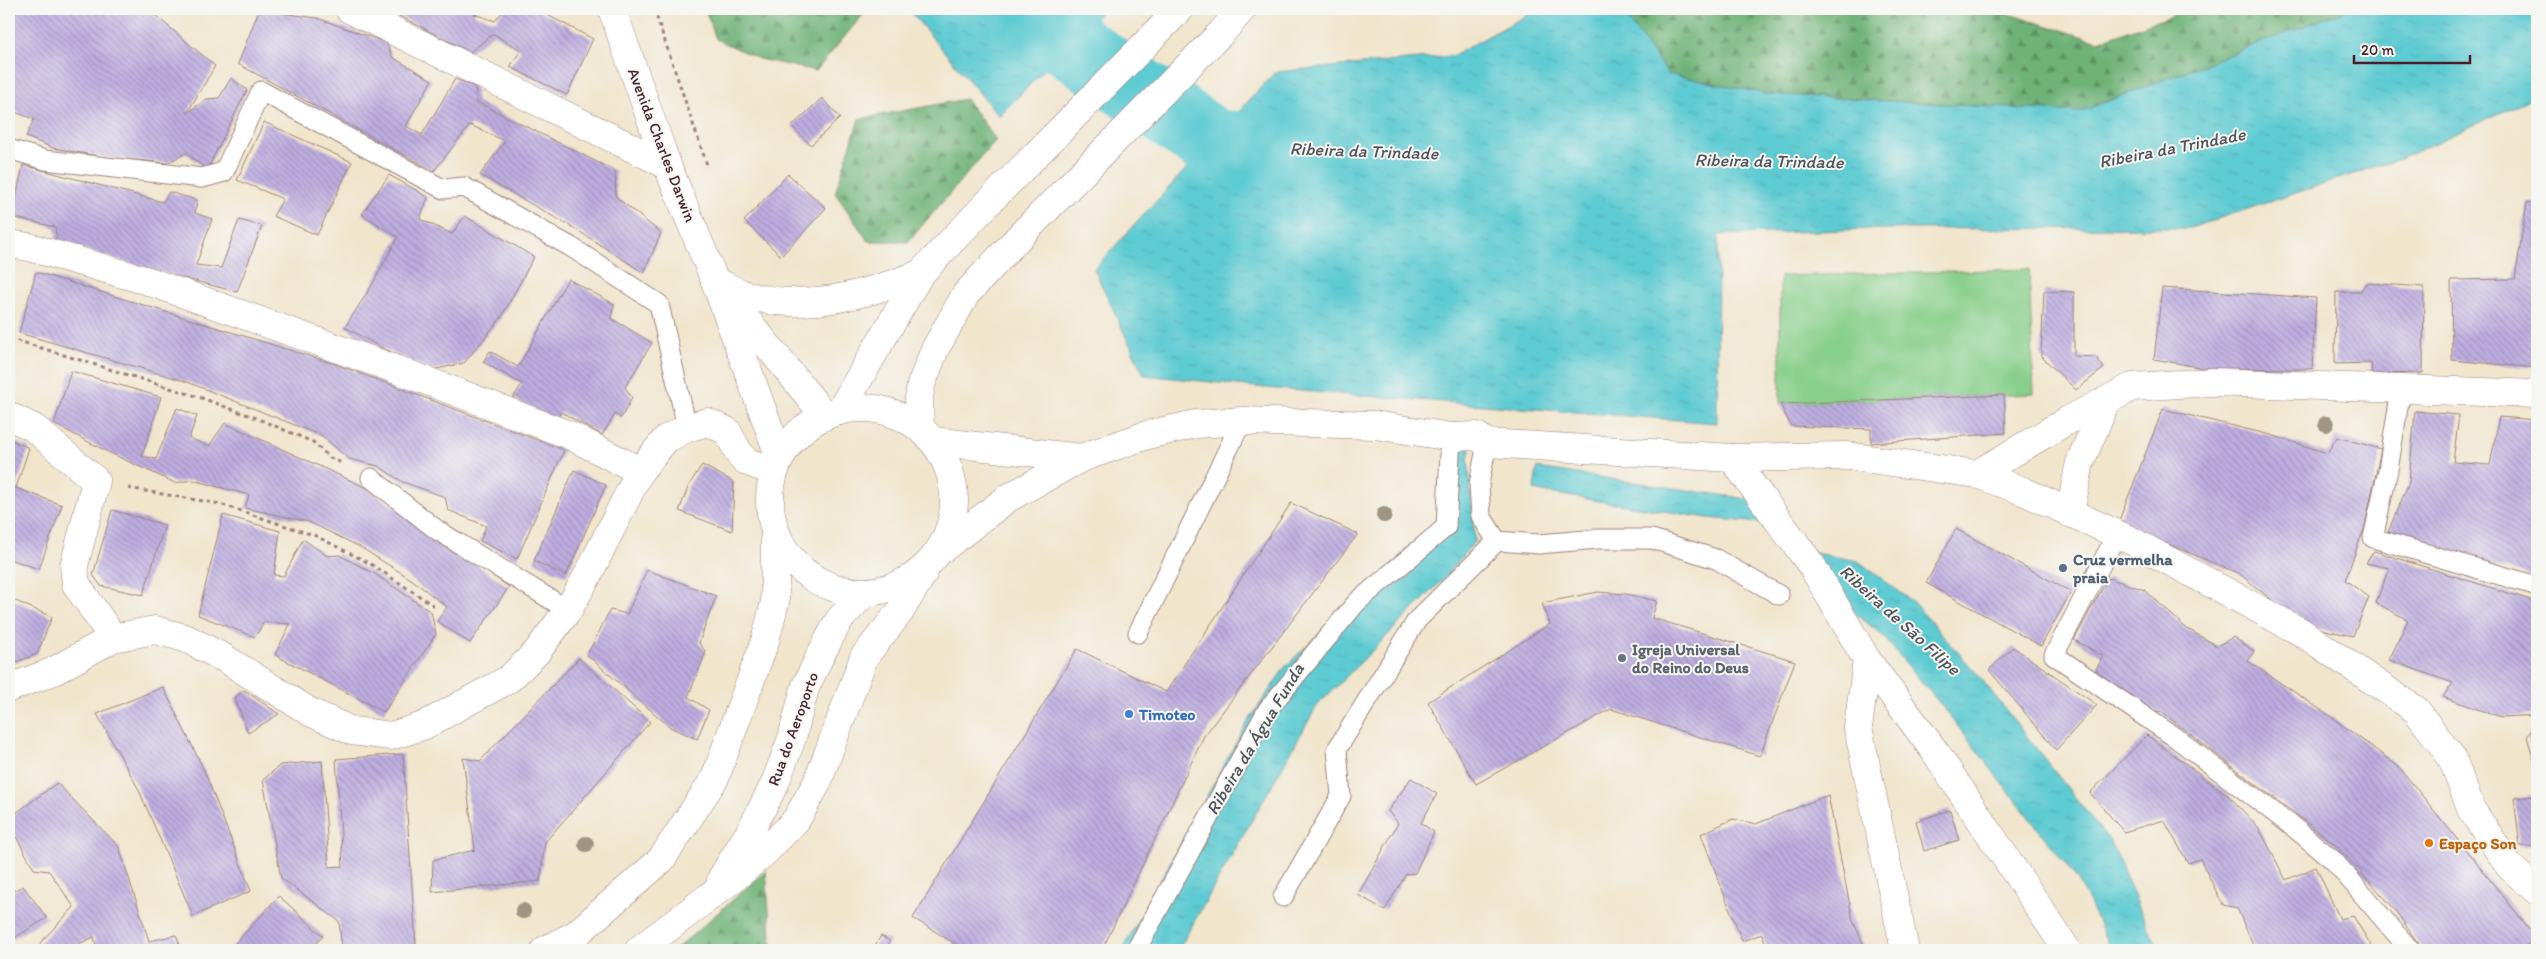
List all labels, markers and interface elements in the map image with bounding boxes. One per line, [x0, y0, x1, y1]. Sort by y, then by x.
scale bar [2354, 32, 2470, 64]
text: 20 m [2361, 41, 2395, 59]
street label: Avenida Charles Darwin [624, 65, 700, 225]
water label: Ribeira da Trindade [2097, 123, 2248, 173]
water label: Ribeira da Trindade [1289, 137, 1440, 165]
water label: Ribeira da Trindade [1694, 149, 1845, 173]
place label: Cruz vermelha praia [2072, 550, 2173, 588]
water label: Ribeira de São Filipe [1835, 560, 1966, 681]
marker: Cruz vermelha praia [2057, 562, 2069, 574]
place label: Igreja Universal do Reino do Deus [1632, 640, 1749, 677]
marker: Igreja Universal do Reino do Deus [1616, 652, 1628, 664]
water label: Ribeira da Água Funda [1201, 659, 1309, 819]
street label: Rua do Aeroporto [764, 670, 822, 788]
place label: Timoteo [1138, 705, 1196, 724]
marker: Timoteo [1123, 708, 1135, 720]
place label: Espaço Son [2439, 834, 2518, 854]
marker: Espaço Son [2423, 837, 2435, 849]

